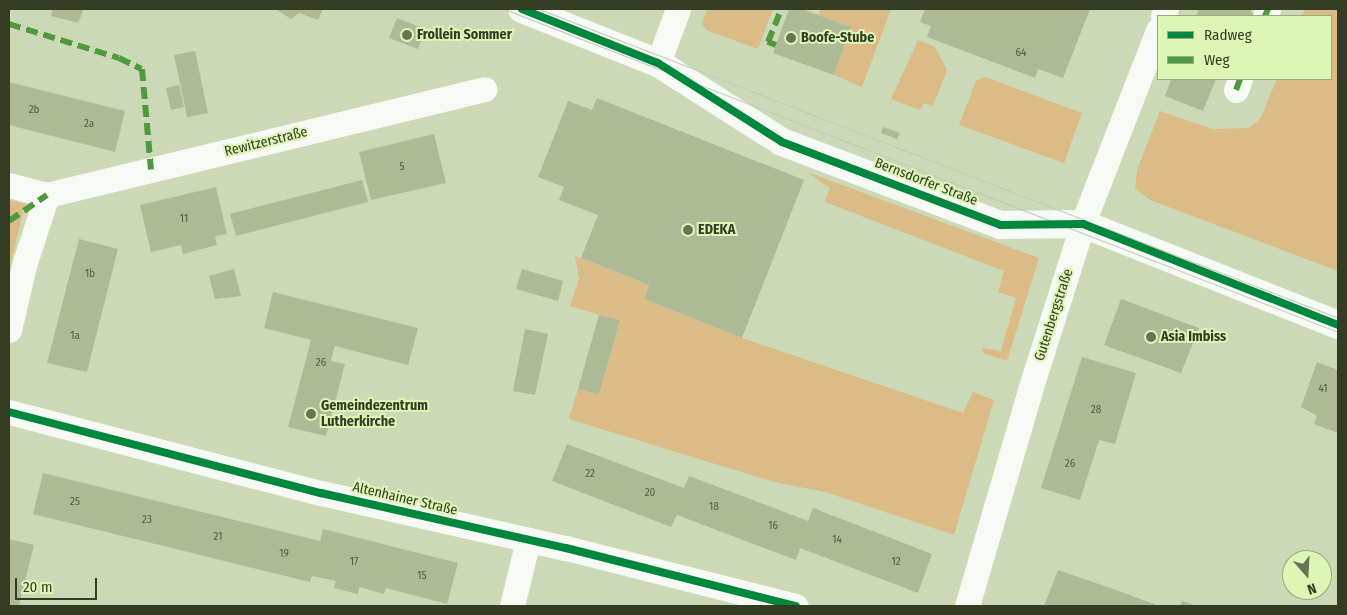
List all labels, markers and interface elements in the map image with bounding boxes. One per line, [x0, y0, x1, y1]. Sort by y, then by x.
legend [1157, 15, 1332, 80]
text: Radweg [1204, 26, 1252, 44]
place label: Frollein Sommer [417, 27, 512, 43]
marker: Frollein Sommer [401, 29, 413, 41]
place label: Boofe-Stube [801, 30, 874, 46]
marker: Boofe-Stube [785, 32, 797, 44]
house number: 64 [1016, 46, 1026, 60]
text: Weg [1204, 51, 1230, 69]
house number: 2b [29, 103, 39, 117]
house number: 2a [84, 117, 94, 131]
street label: Rewitzerstraße [223, 124, 309, 160]
street label: Bernsdorfer Straße [872, 155, 980, 209]
house number: 5 [399, 160, 405, 174]
house number: 11 [180, 212, 188, 226]
place label: EDEKA [698, 222, 735, 238]
marker: EDEKA [682, 224, 694, 236]
house number: 1b [85, 267, 95, 281]
street label: Gutenbergstraße [1031, 267, 1077, 363]
house number: 1a [70, 329, 80, 343]
place label: Asia Imbiss [1161, 329, 1226, 345]
marker: Asia Imbiss [1145, 331, 1157, 343]
house number: 26 [316, 356, 326, 370]
house number: 41 [1318, 382, 1328, 396]
place label: Gemeindezentrum Lutherkirche [321, 398, 428, 431]
house number: 28 [1091, 403, 1101, 417]
marker: Gemeindezentrum Lutherkirche [305, 408, 317, 420]
house number: 26 [1065, 457, 1075, 471]
house number: 22 [585, 467, 595, 481]
street label: Altenhainer Straße [351, 479, 459, 519]
house number: 20 [645, 486, 655, 500]
house number: 25 [70, 495, 80, 509]
house number: 18 [709, 500, 719, 514]
house number: 23 [142, 513, 152, 527]
house number: 16 [768, 519, 778, 533]
house number: 21 [214, 530, 222, 544]
house number: 14 [832, 533, 842, 547]
house number: 19 [279, 547, 289, 561]
north arrow [1282, 550, 1332, 600]
house number: 17 [350, 555, 358, 569]
house number: 12 [891, 555, 901, 569]
scale bar [18, 568, 100, 600]
house number: 15 [417, 569, 427, 583]
text: 20 m [23, 578, 53, 596]
text: N [1305, 579, 1318, 598]

